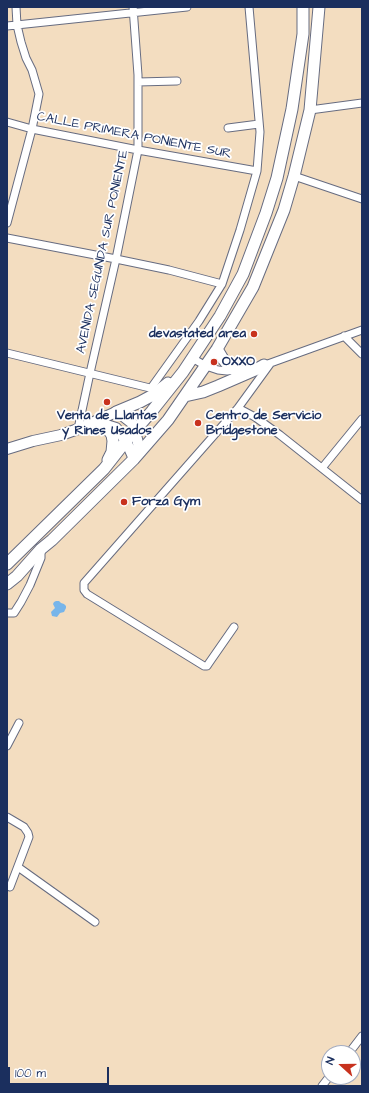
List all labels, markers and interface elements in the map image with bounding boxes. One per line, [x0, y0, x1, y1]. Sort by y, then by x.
street label: CALLE PRIMERA PONIENTE SUR [35, 109, 233, 163]
street label: AVENIDA SEGUNDA SUR PONIENTE [74, 149, 132, 355]
place label: devastated area [149, 326, 246, 342]
marker: devastated area [249, 329, 259, 339]
place label: OXXO [222, 354, 255, 370]
marker: OXXO [209, 357, 219, 367]
marker: Venta de Llantas y Rines Usados [102, 397, 112, 407]
place label: Venta de Llantas y Rines Usados [57, 408, 157, 439]
place label: Centro de Servicio Bridgestone [206, 408, 321, 439]
marker: Centro de Servicio Bridgestone [193, 418, 203, 428]
place label: Forza Gym [132, 494, 200, 510]
marker: Forza Gym [119, 497, 129, 507]
north arrow [321, 1045, 361, 1085]
text: N [322, 1055, 339, 1067]
scale bar [10, 1059, 111, 1085]
text: 100 m [15, 1065, 46, 1082]

